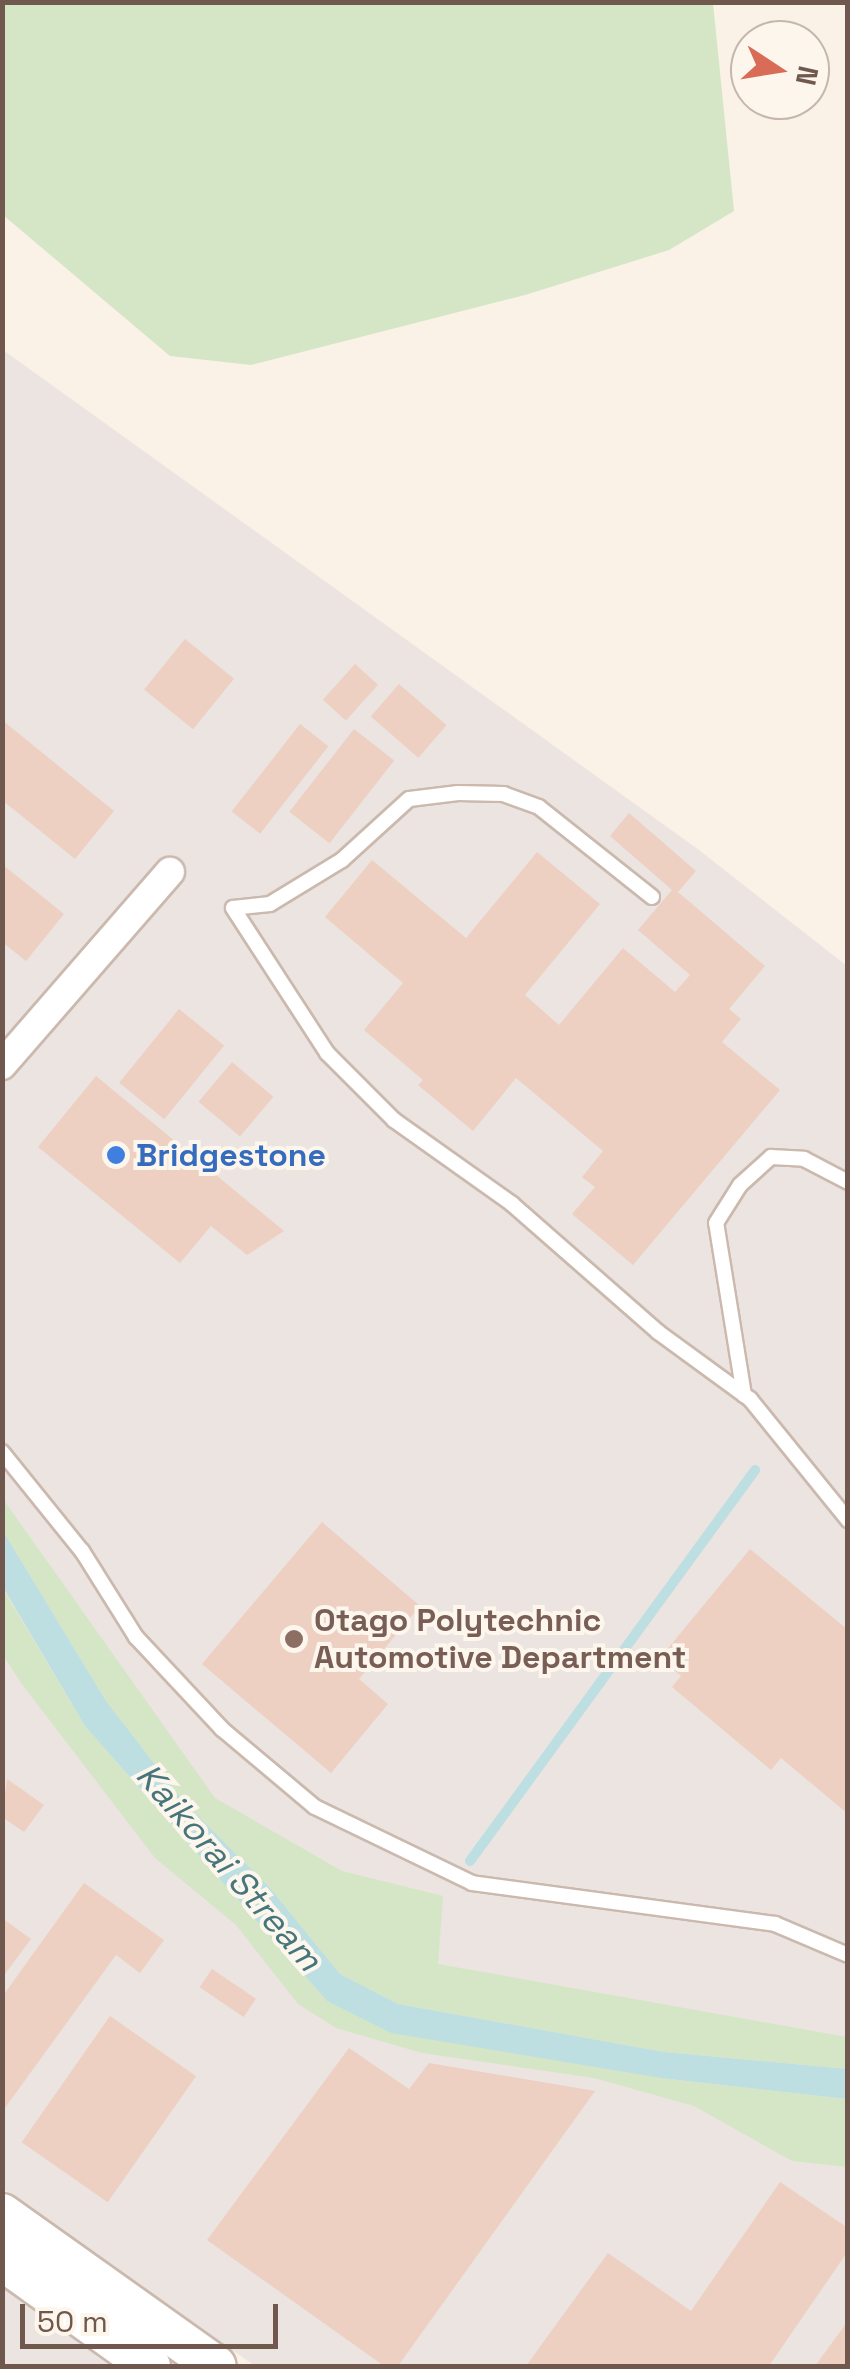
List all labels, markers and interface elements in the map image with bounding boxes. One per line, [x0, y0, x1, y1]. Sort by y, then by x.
north arrow [730, 20, 830, 120]
text: N [788, 63, 827, 89]
place label: Bridgestone [136, 1136, 326, 1174]
marker: Bridgestone [105, 1144, 127, 1166]
place label: Otago Polytechnic Automotive Department [314, 1602, 686, 1677]
marker: Otago Polytechnic Automotive Department [283, 1628, 305, 1650]
water label: Kaikorai Stream [128, 1755, 330, 1979]
scale bar [25, 2284, 282, 2346]
text: 50 m [37, 2302, 108, 2341]

